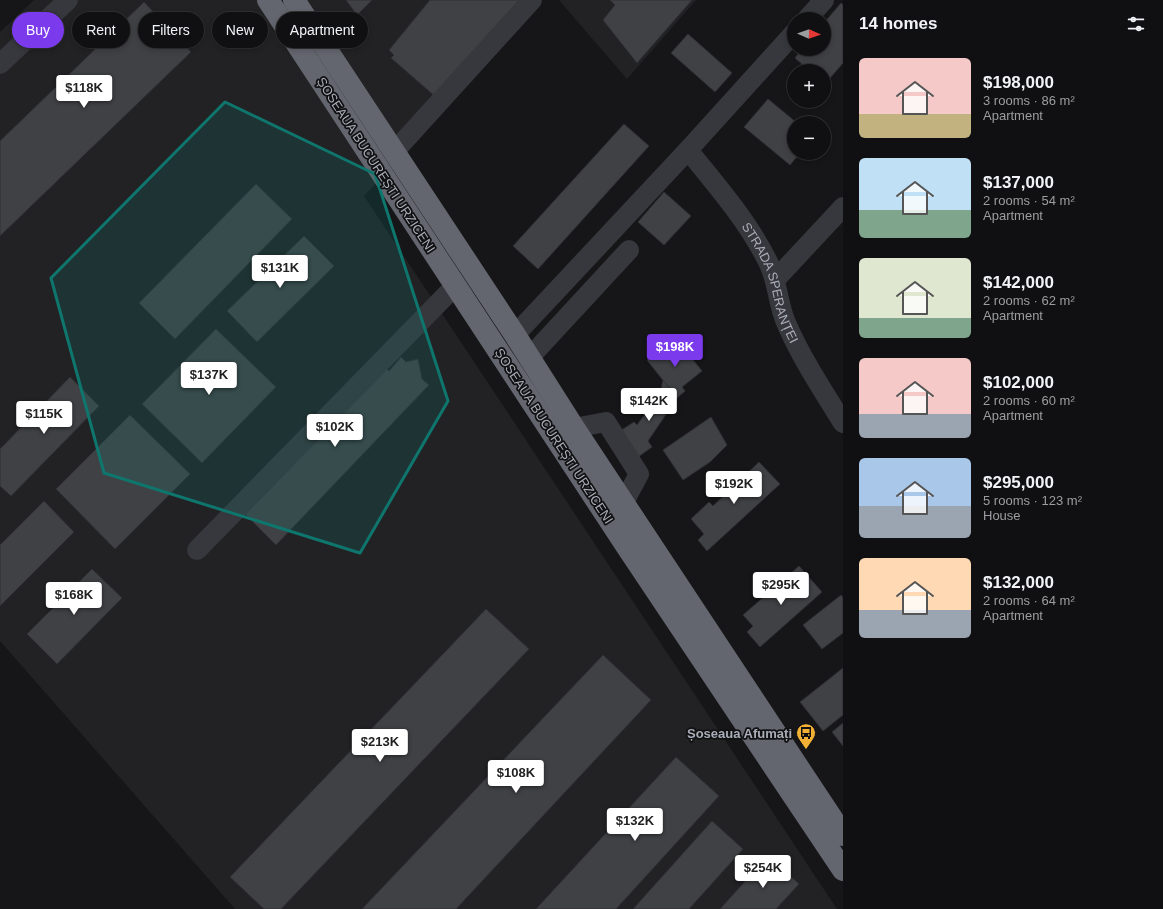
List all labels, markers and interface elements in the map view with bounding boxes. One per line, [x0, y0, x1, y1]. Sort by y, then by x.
chip: Buy [12, 12, 64, 48]
chip: Rent [72, 12, 130, 48]
chip: Filters [138, 12, 204, 48]
chip: New [212, 12, 268, 48]
chip: Apartment [276, 12, 368, 48]
north arrow [787, 12, 831, 56]
map controls [787, 12, 831, 160]
icon: filters [1125, 13, 1147, 35]
text: 14 homes [859, 14, 937, 33]
button: + [787, 64, 831, 108]
text: $198,000 [983, 73, 1054, 92]
icon: home [891, 74, 939, 122]
pin: $118K [56, 75, 112, 109]
street label: ȘOSEAUA BUCUREȘTI URZICENI [314, 75, 438, 255]
text: $118K [65, 80, 103, 95]
text: 3 rooms · 86 m² [983, 93, 1075, 108]
text: Apartment [983, 108, 1043, 123]
button: − [787, 116, 831, 160]
text: $137,000 [983, 173, 1054, 192]
icon: home [891, 174, 939, 222]
text: 2 rooms · 54 m² [983, 193, 1075, 208]
text: Apartment [983, 208, 1043, 223]
street label: STRADA SPERANȚEI [739, 219, 802, 345]
pin: $131K [252, 255, 308, 289]
text: $131K [261, 260, 299, 275]
text: $142,000 [983, 273, 1054, 292]
icon: home [891, 274, 939, 322]
text: 2 rooms · 62 m² [983, 293, 1075, 308]
text: Apartment [983, 308, 1043, 323]
pin: $198K [647, 334, 703, 368]
text: $198K [656, 339, 694, 354]
street label: ȘOSEAUA BUCUREȘTI URZICENI [492, 346, 616, 526]
pin: $137K [181, 362, 237, 396]
text: $137K [190, 367, 228, 382]
text: $102,000 [983, 373, 1054, 392]
icon: home [891, 374, 939, 422]
pin: $142K [621, 388, 677, 422]
text: $142K [630, 393, 668, 408]
text: 2 rooms · 60 m² [983, 393, 1075, 408]
pin: $115K [16, 401, 72, 435]
text: $115K [25, 406, 63, 421]
text: Apartment [983, 408, 1043, 423]
pin: $102K [307, 414, 363, 448]
text: $102K [316, 419, 354, 434]
pin: $192K [706, 471, 762, 505]
text: $295,000 [983, 473, 1054, 492]
icon: home [891, 474, 939, 522]
text: $192K [715, 476, 753, 491]
text: 5 rooms · 123 m² [983, 493, 1082, 508]
text: House [983, 508, 1021, 523]
pin: $295K [753, 572, 809, 606]
text: $132,000 [983, 573, 1054, 592]
icon: home [891, 574, 939, 622]
text: $295K [762, 577, 800, 592]
pin: $168K [46, 582, 102, 616]
text: $168K [55, 587, 93, 602]
text: 2 rooms · 64 m² [983, 593, 1075, 608]
text: Apartment [983, 608, 1043, 623]
bus stop icon: Șoseaua Afumați [795, 722, 817, 750]
place label: Șoseaua Afumați [687, 726, 792, 741]
pin: $213K [352, 729, 408, 763]
text: $213K [361, 734, 399, 749]
pin: $108K [488, 760, 544, 794]
text: $108K [497, 765, 535, 780]
pin: $132K [607, 808, 663, 842]
text: $132K [616, 813, 654, 828]
pin: $254K [735, 855, 791, 889]
text: $254K [744, 860, 782, 875]

